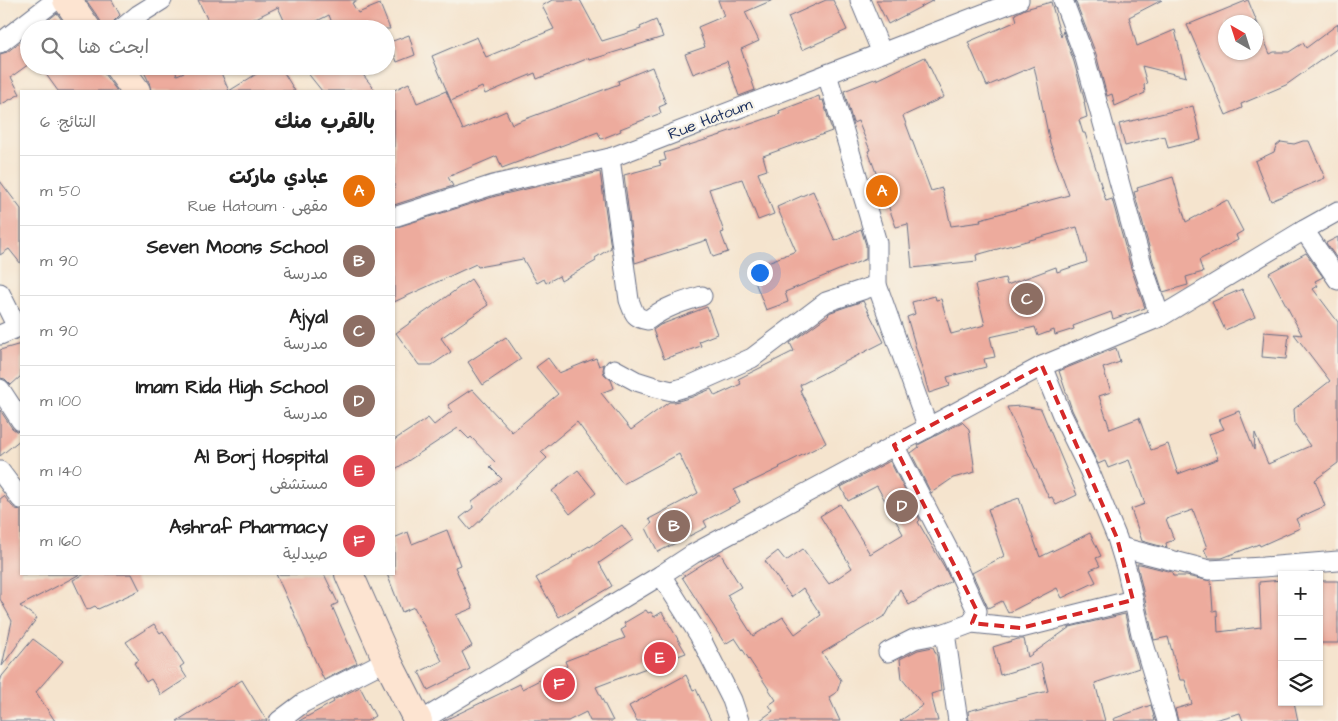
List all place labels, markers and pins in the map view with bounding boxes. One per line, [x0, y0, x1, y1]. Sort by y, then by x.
pin: A [866, 172, 898, 210]
pin: C [1011, 280, 1043, 318]
pin: D [886, 487, 918, 525]
pin: B [658, 507, 690, 545]
pin: E [644, 639, 676, 677]
pin: F [543, 665, 575, 703]

